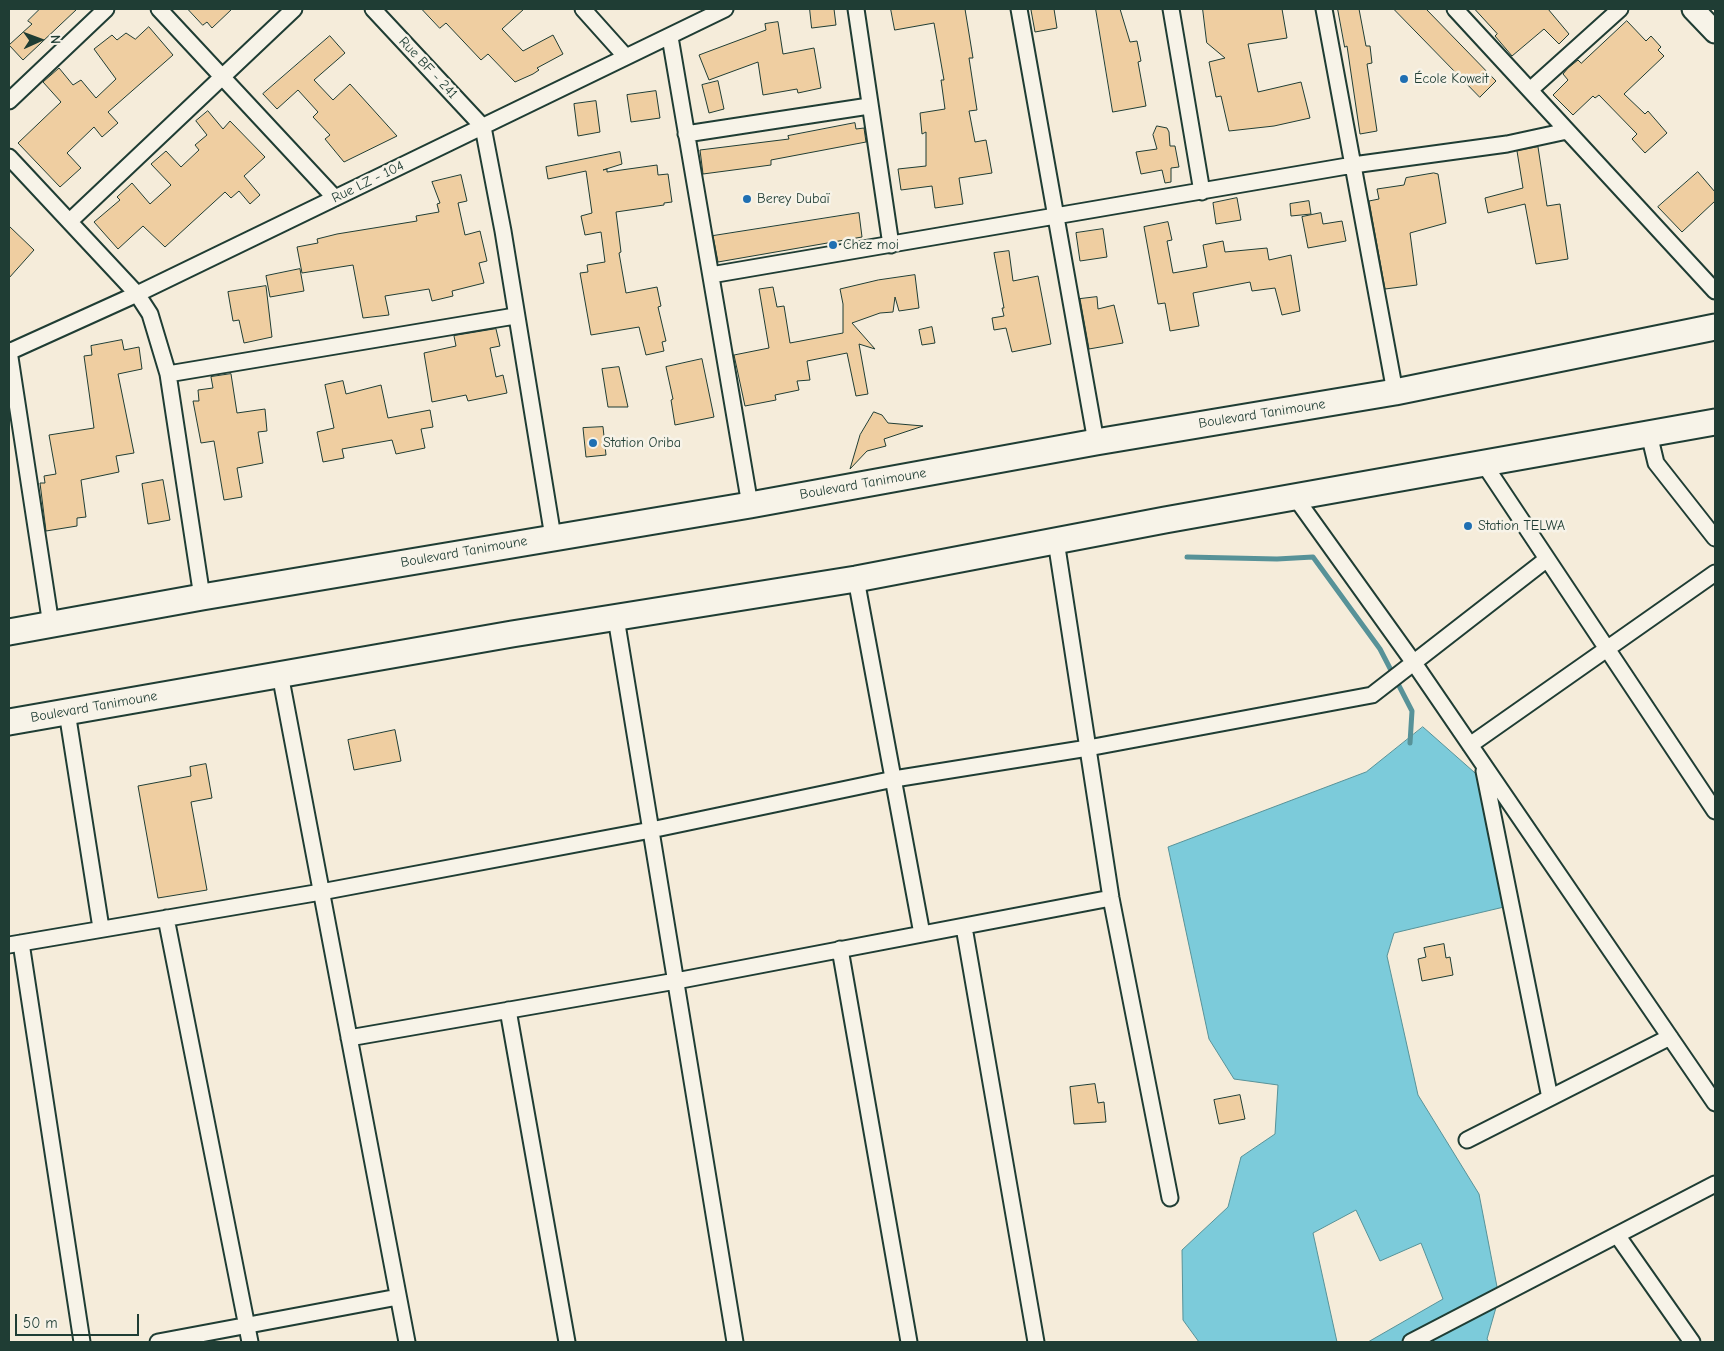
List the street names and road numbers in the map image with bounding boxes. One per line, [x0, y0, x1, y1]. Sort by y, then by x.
street label: Rue BF - 241 [395, 34, 461, 102]
street label: Rue LZ - 104 [329, 157, 407, 207]
street label: Boulevard Tanimoune [1197, 396, 1327, 432]
street label: Boulevard Tanimoune [798, 465, 928, 503]
street label: Boulevard Tanimoune [399, 533, 529, 571]
street label: Boulevard Tanimoune [29, 688, 159, 726]

